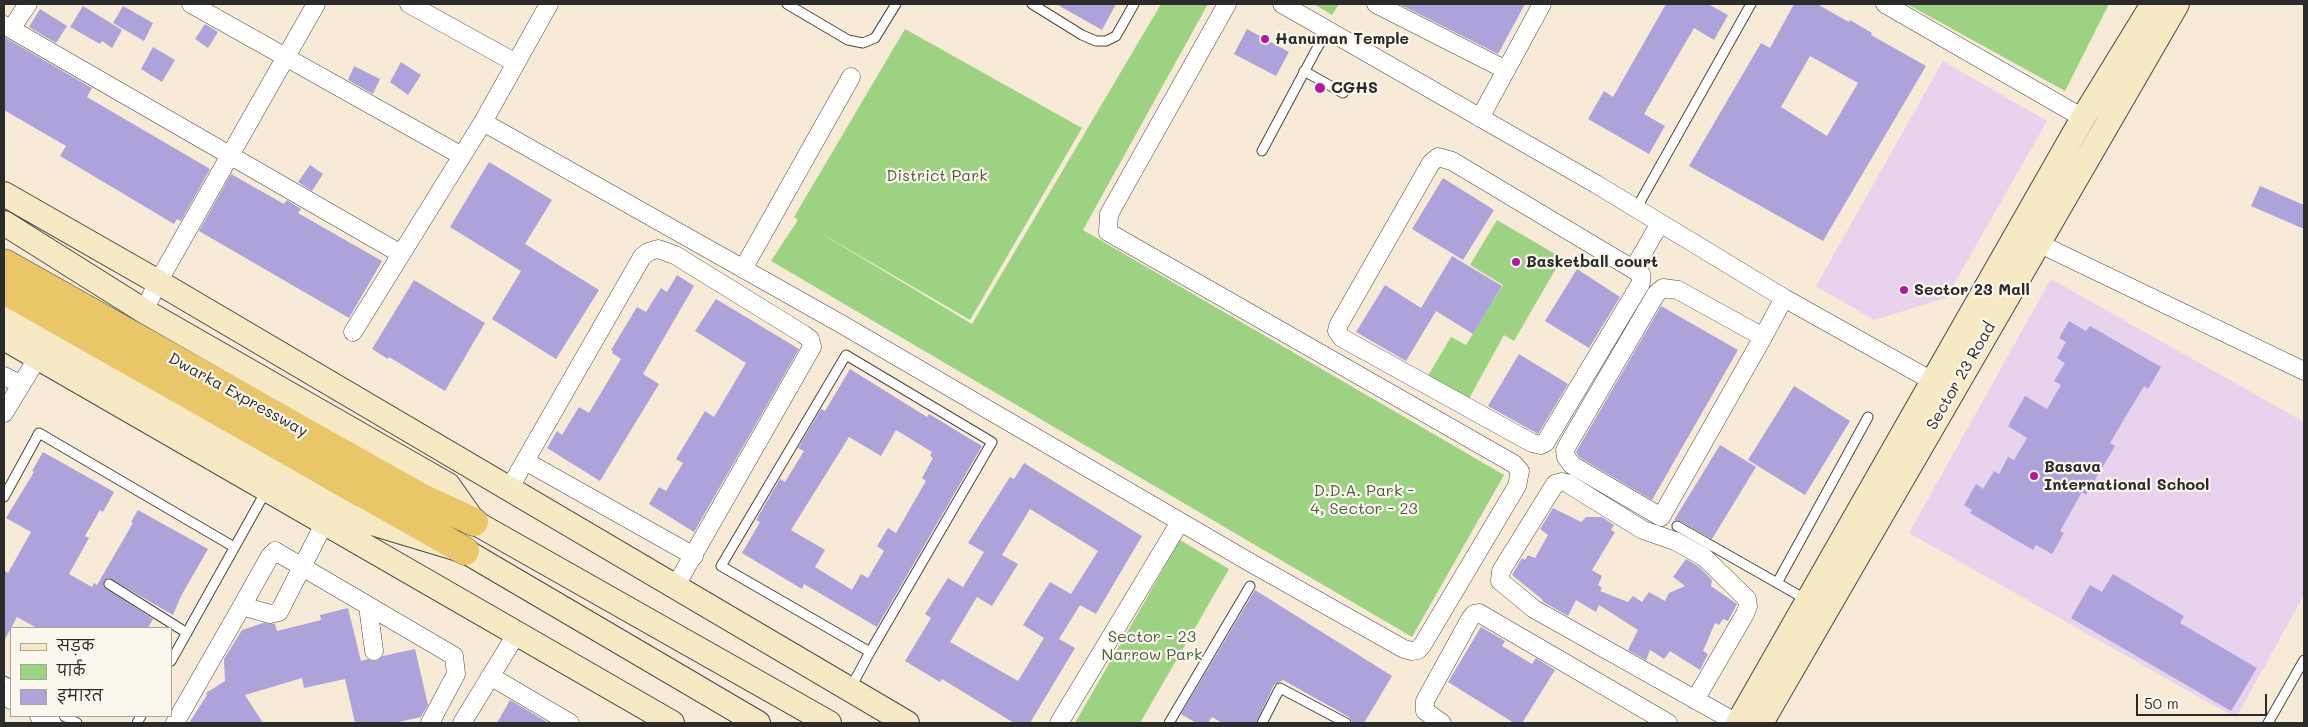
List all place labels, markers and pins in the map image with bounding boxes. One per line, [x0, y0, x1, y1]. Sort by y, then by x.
place label: Hanuman Temple [1275, 29, 1409, 49]
marker: Hanuman Temple [1259, 33, 1271, 45]
place label: CGHS [1331, 78, 1378, 98]
marker: CGHS [1313, 81, 1327, 95]
place label: Basketball court [1526, 252, 1658, 272]
marker: Basketball court [1510, 256, 1522, 268]
place label: Sector 23 Mall [1914, 280, 2030, 300]
marker: Sector 23 Mall [1898, 284, 1910, 296]
place label: Basava International School [2044, 457, 2209, 495]
marker: Basava International School [2028, 470, 2040, 482]

